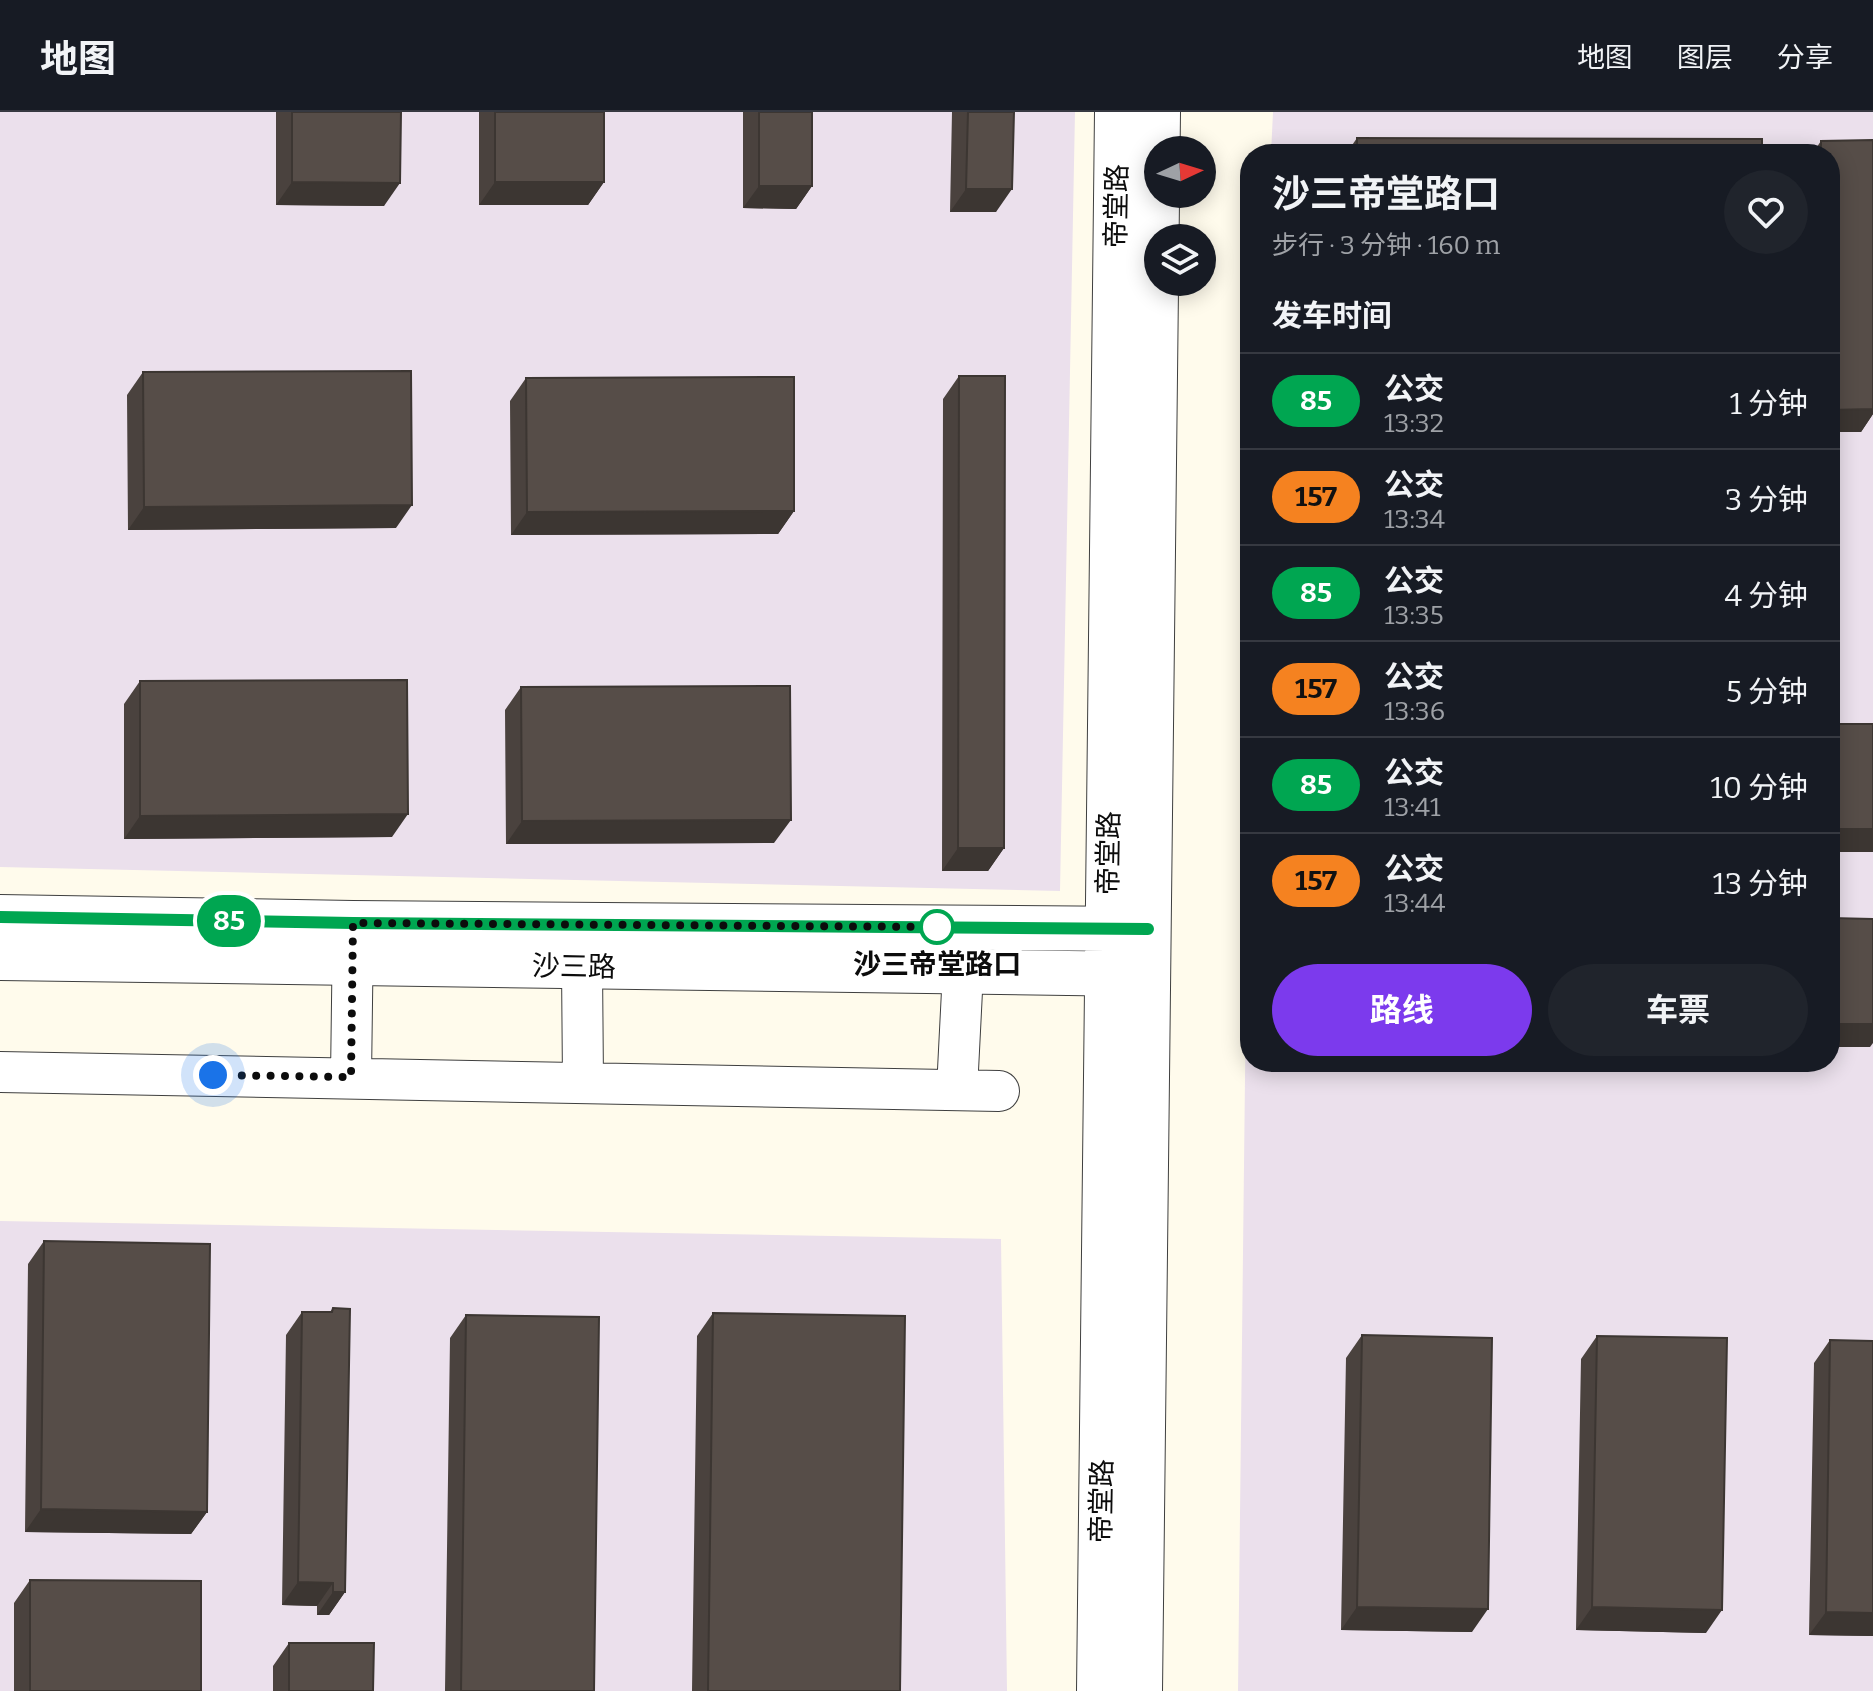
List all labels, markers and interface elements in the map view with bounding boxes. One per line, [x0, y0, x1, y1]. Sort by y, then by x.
text: 地图 [40, 36, 116, 82]
text: 地图 [1577, 41, 1633, 74]
text: 图层 [1677, 41, 1733, 74]
text: 分享 [1777, 41, 1833, 74]
north arrow [1144, 136, 1216, 208]
map controls [1144, 136, 1216, 296]
street label: 帝堂路 [1099, 164, 1134, 248]
button: heart [1724, 170, 1808, 254]
text: 沙三帝堂路口 [1272, 171, 1500, 217]
button: layers [1144, 224, 1216, 296]
text: 步行 · 3 分钟 · 160 m [1272, 230, 1500, 261]
text: 发车时间 [1272, 298, 1392, 334]
text: 公交 [1384, 371, 1444, 407]
text: 85 [1300, 384, 1332, 417]
text: 1 分钟 [1730, 386, 1808, 422]
text: 13:32 [1384, 408, 1444, 439]
text: 公交 [1384, 467, 1444, 503]
text: 157 [1295, 480, 1337, 513]
text: 3 分钟 [1725, 482, 1808, 518]
text: 13:34 [1384, 504, 1445, 535]
text: 公交 [1384, 563, 1444, 599]
text: 85 [1300, 576, 1332, 609]
text: 4 分钟 [1724, 578, 1808, 614]
text: 13:35 [1384, 600, 1444, 631]
text: 公交 [1384, 659, 1444, 695]
text: 157 [1295, 672, 1337, 705]
text: 5 分钟 [1726, 674, 1808, 710]
text: 13:36 [1384, 696, 1445, 727]
text: 公交 [1384, 755, 1444, 791]
text: 85 [1300, 768, 1332, 801]
text: 10 分钟 [1711, 770, 1808, 806]
text: 13:41 [1384, 792, 1441, 823]
street label: 帝堂路 [1091, 811, 1126, 895]
text: 公交 [1384, 851, 1444, 887]
text: 157 [1295, 864, 1337, 897]
text: 13 分钟 [1713, 866, 1808, 902]
text: 13:44 [1384, 888, 1445, 919]
line badge: 85 [193, 895, 265, 947]
text: 85 [213, 904, 245, 937]
marker: 沙三帝堂路口 [920, 910, 954, 944]
place label: 沙三帝堂路口 [853, 948, 1021, 981]
street label: 沙三路 [532, 949, 616, 984]
button: 路线 [1272, 964, 1532, 1056]
button: 车票 [1548, 964, 1808, 1056]
your location [193, 1055, 233, 1095]
street label: 帝堂路 [1084, 1459, 1119, 1543]

